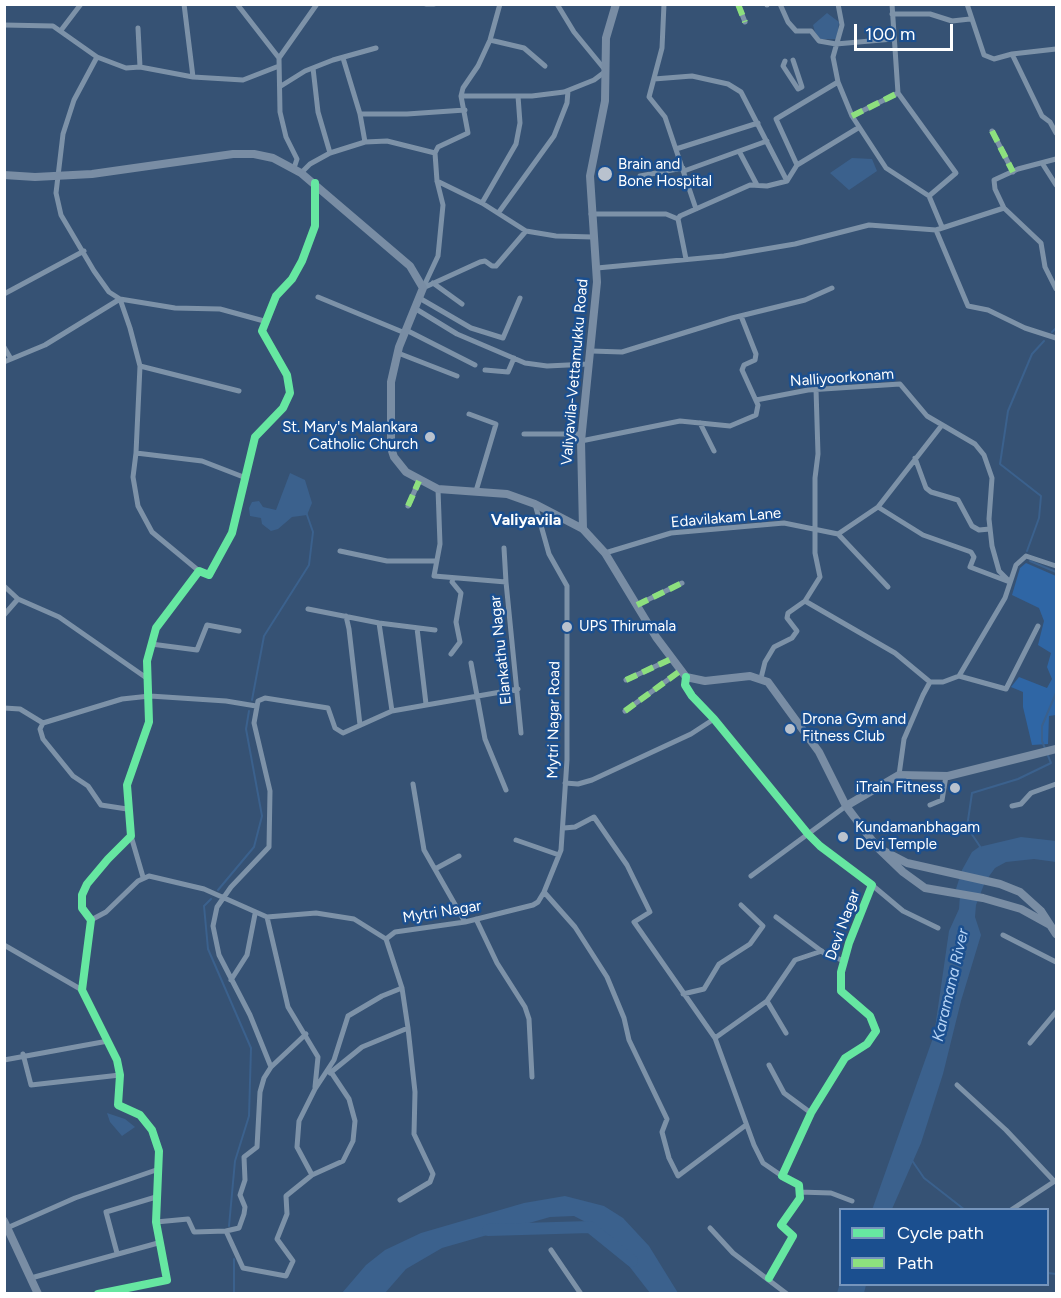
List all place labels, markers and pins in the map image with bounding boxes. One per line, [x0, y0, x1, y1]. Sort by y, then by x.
place label: Brain and Bone Hospital [618, 156, 712, 191]
marker: Brain and Bone Hospital [596, 165, 614, 183]
place label: St. Mary's Malankara Catholic Church [282, 419, 418, 454]
marker: St. Mary's Malankara Catholic Church [423, 430, 437, 444]
place label: UPS Thirumala [579, 618, 676, 636]
marker: UPS Thirumala [560, 620, 574, 634]
place label: Drona Gym and Fitness Club [802, 711, 906, 746]
marker: Drona Gym and Fitness Club [783, 722, 797, 736]
place label: iTrain Fitness [856, 779, 943, 797]
marker: iTrain Fitness [948, 781, 962, 795]
place label: Kundamanbhagam Devi Temple [855, 819, 980, 854]
marker: Kundamanbhagam Devi Temple [836, 830, 850, 844]

